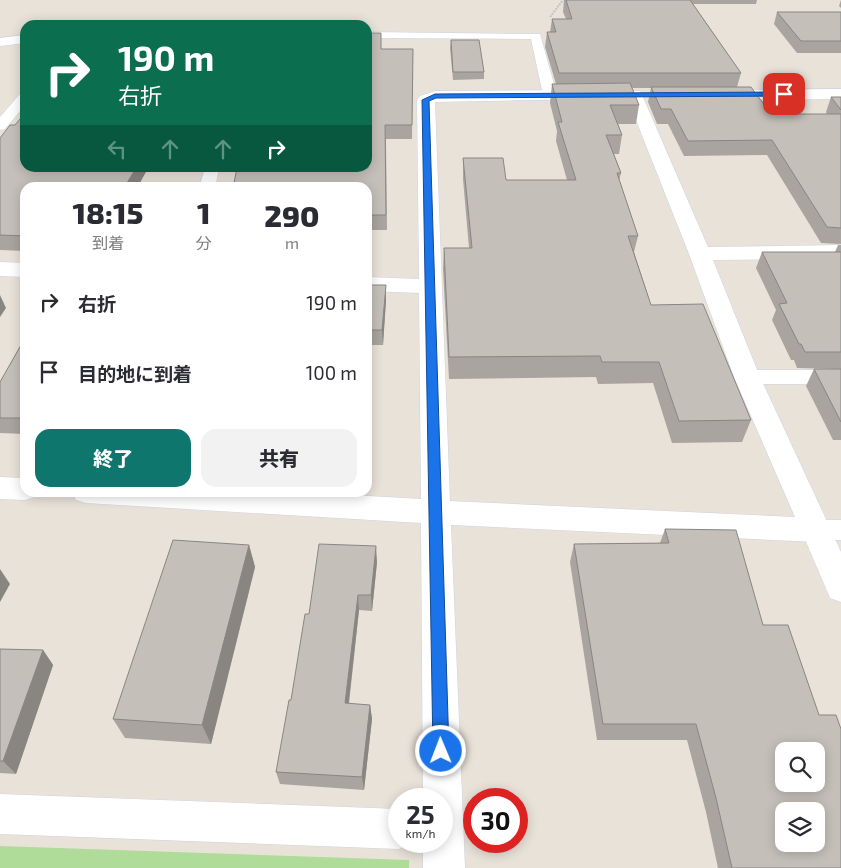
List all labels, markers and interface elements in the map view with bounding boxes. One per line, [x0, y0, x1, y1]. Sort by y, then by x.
text: 190 m [118, 36, 214, 78]
icon: right [35, 40, 100, 105]
pin [763, 73, 805, 115]
icon: arrive [770, 80, 798, 108]
text: 右折 [118, 82, 162, 108]
icon: left [103, 135, 131, 163]
icon: ahead [156, 135, 184, 163]
icon: ahead [209, 135, 237, 163]
icon: right [262, 135, 290, 163]
text: 18:15 [72, 194, 143, 230]
text: 1 [197, 194, 211, 230]
text: 290 [264, 197, 319, 233]
text: 到着 [92, 233, 124, 252]
text: 分 [196, 233, 212, 252]
text: m [285, 233, 299, 252]
icon: right [35, 288, 63, 316]
text: 190 m [306, 291, 357, 314]
text: 右折 [78, 292, 116, 315]
icon: arrive [35, 358, 63, 386]
text: 100 m [306, 361, 357, 384]
text: 目的地に到着 [78, 362, 192, 385]
button: 終了 [35, 429, 191, 487]
button: 共有 [201, 429, 357, 487]
position arrow [414, 724, 466, 776]
map controls [775, 742, 825, 852]
button: search [775, 742, 825, 792]
speed limit sign: 30 [463, 788, 528, 853]
text: 25 [406, 799, 435, 829]
button: layers [775, 802, 825, 852]
text: km/h [406, 826, 435, 840]

